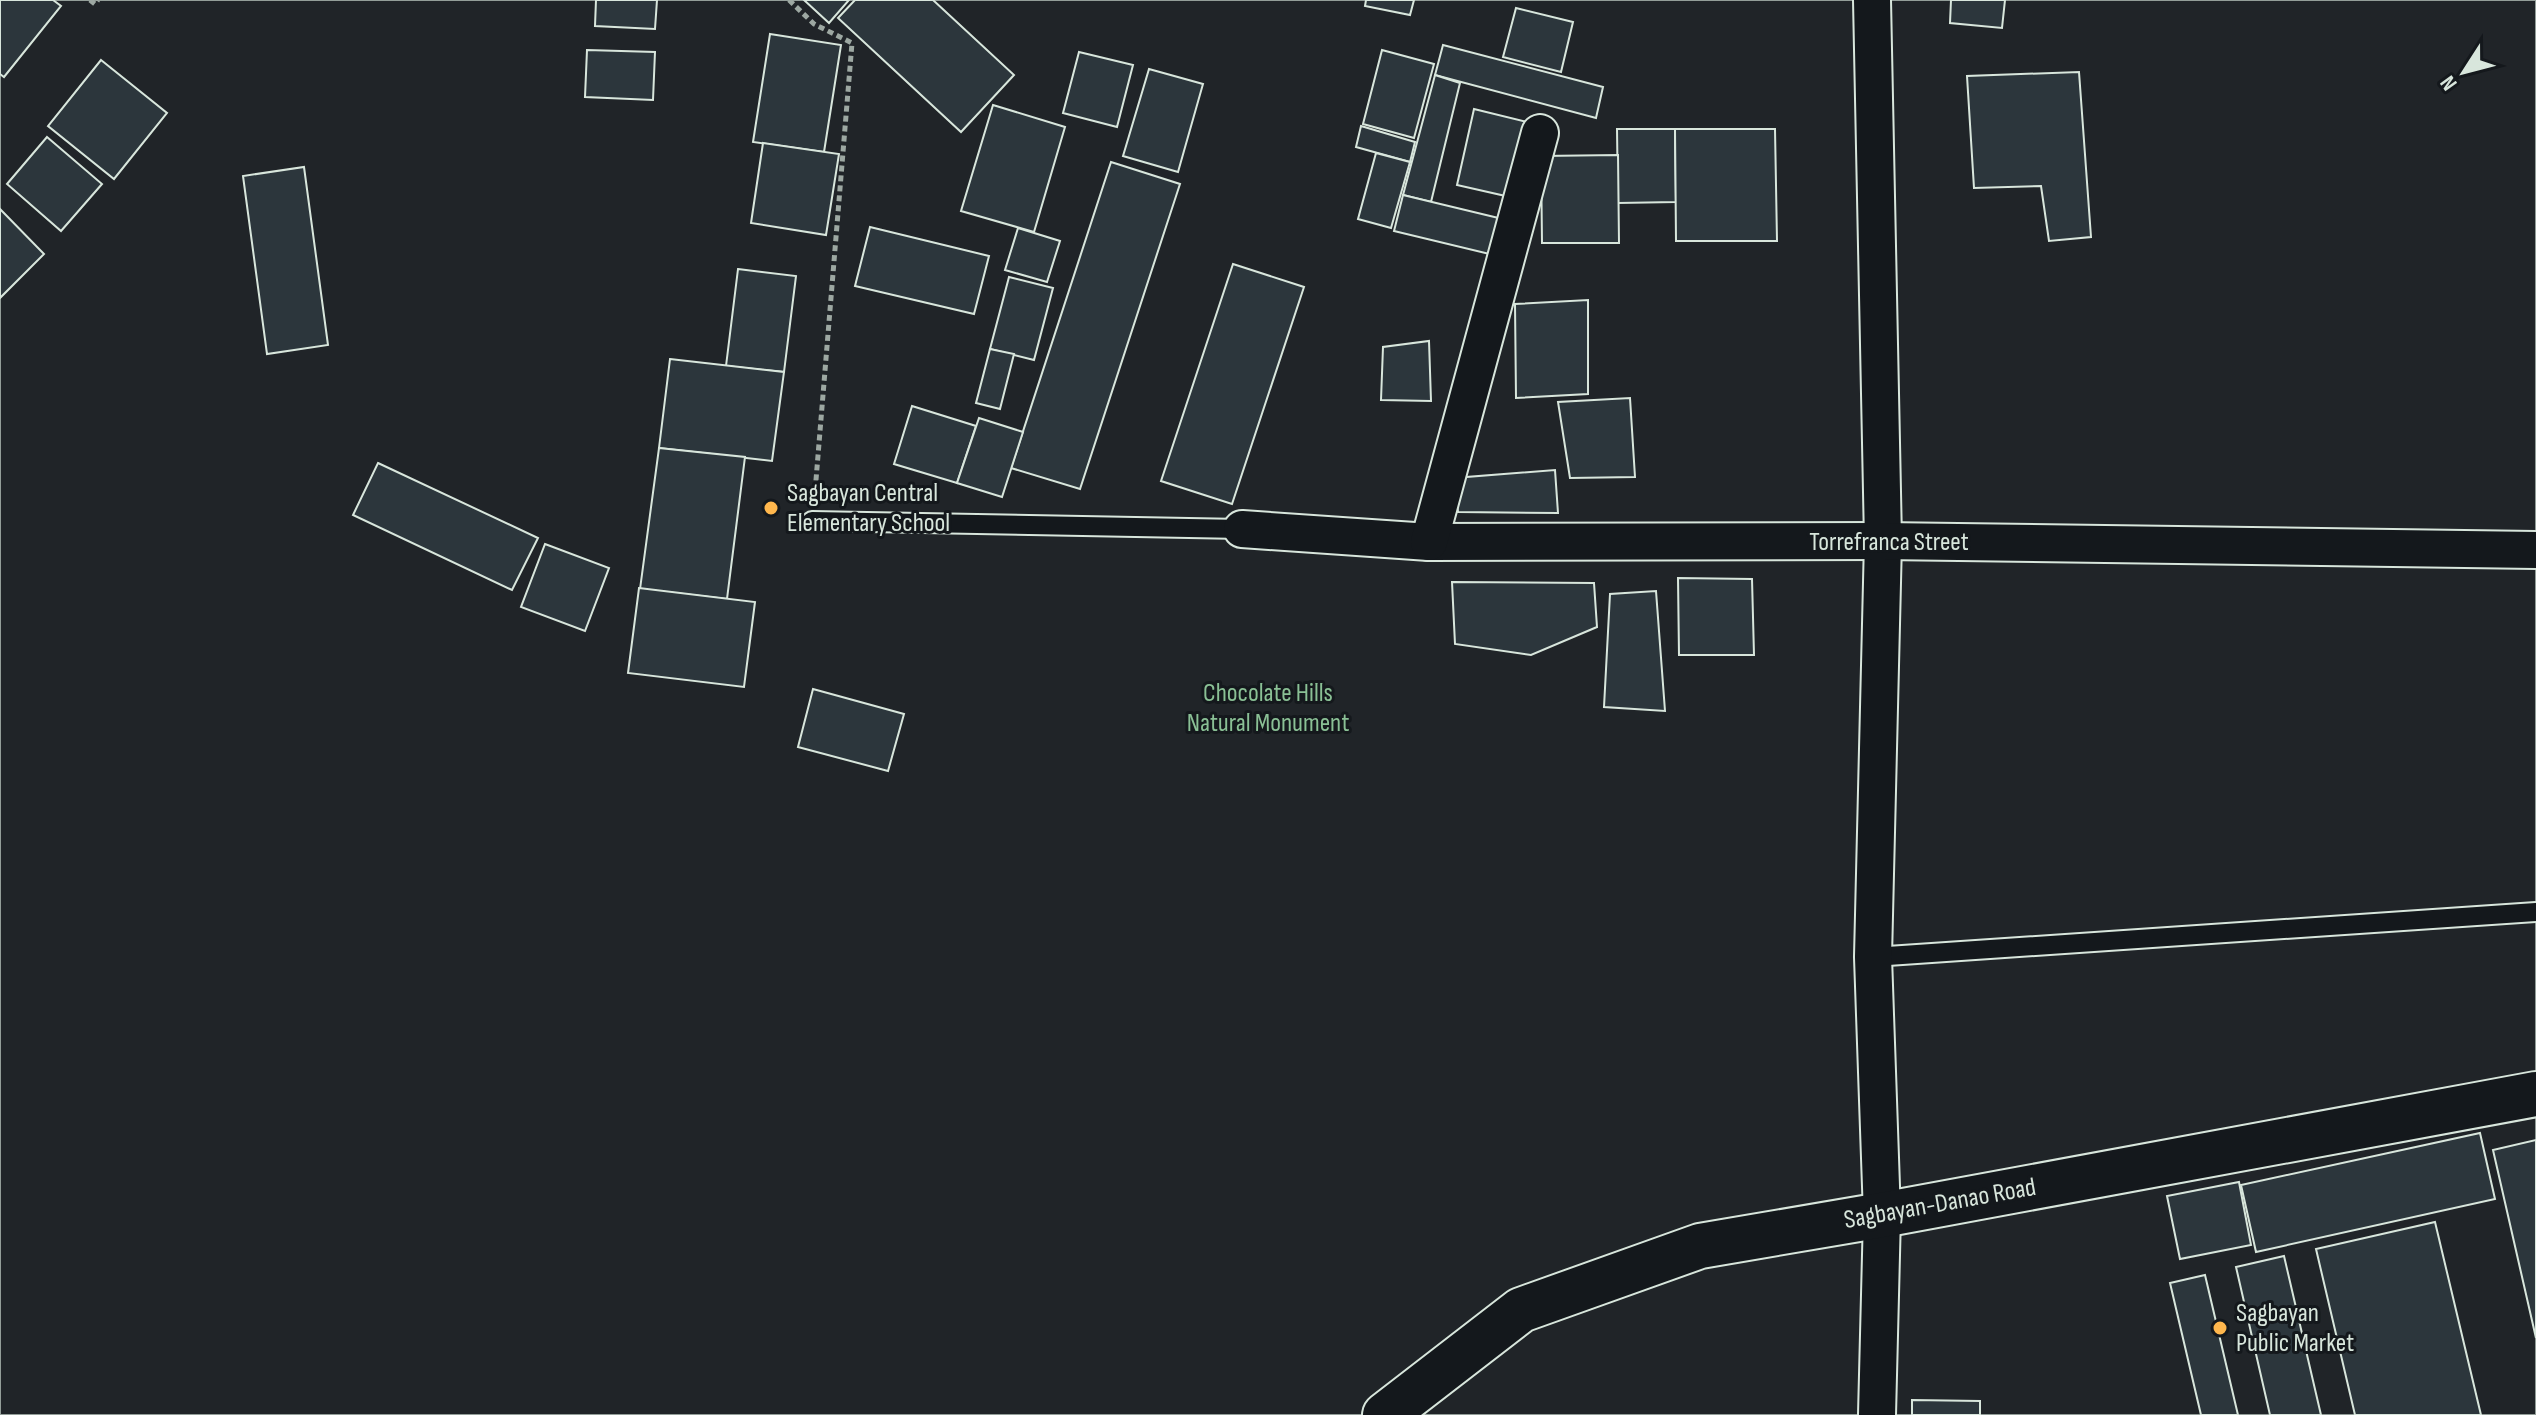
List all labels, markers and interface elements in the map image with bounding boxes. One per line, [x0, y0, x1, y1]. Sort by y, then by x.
north arrow [2424, 32, 2504, 112]
text: N [2435, 70, 2463, 96]
place label: Sagbayan Central Elementary School [787, 478, 950, 539]
marker: Sagbayan Central Elementary School [762, 499, 780, 517]
street label: Torrefranca Street [1809, 527, 1969, 558]
park label: Chocolate Hills Natural Monument [1187, 678, 1349, 739]
street label: Sagbayan-Danao Road [1842, 1172, 2038, 1236]
place label: Sagbayan Public Market [2236, 1298, 2354, 1359]
marker: Sagbayan Public Market [2211, 1319, 2229, 1337]

